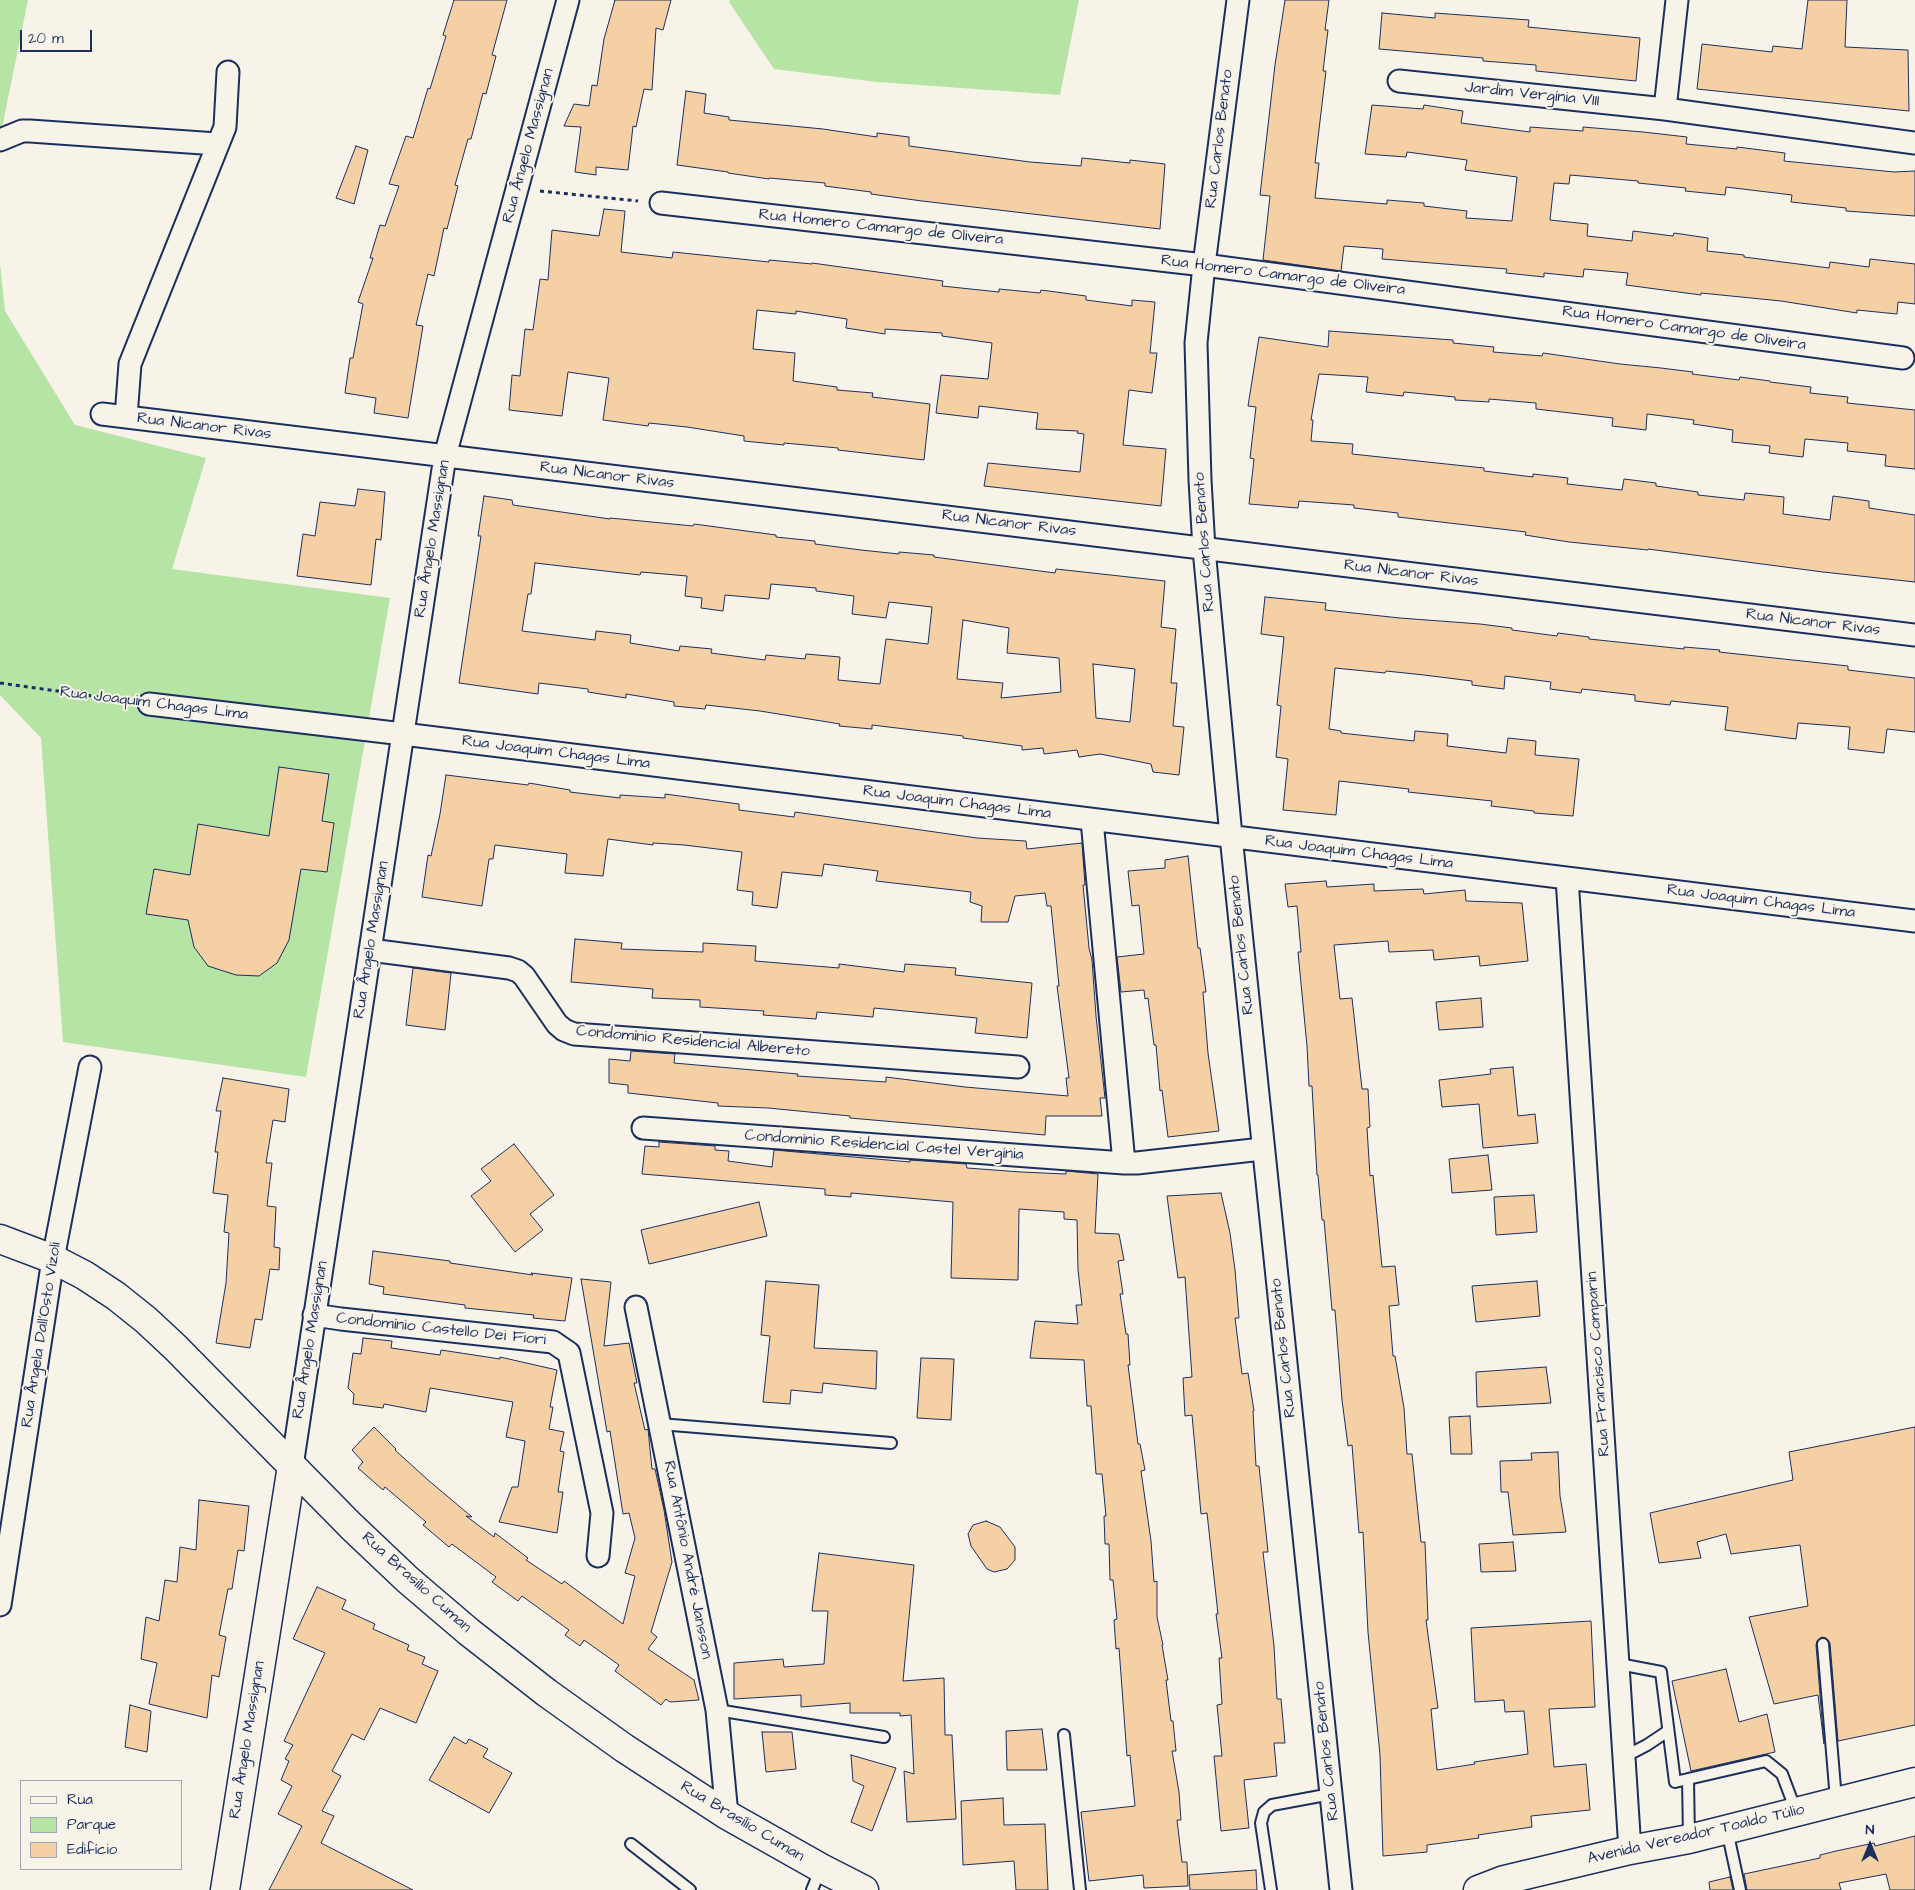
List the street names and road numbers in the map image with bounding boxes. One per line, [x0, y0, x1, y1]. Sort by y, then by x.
street label: Rua Ângelo Massignan [499, 67, 559, 225]
street label: Rua Carlos Benato [1202, 68, 1238, 210]
street label: Jardim Vergínia VIII [1464, 78, 1600, 112]
street label: Rua Homero Camargo de Oliveira [758, 206, 1004, 250]
street label: Rua Homero Camargo de Oliveira [1160, 251, 1406, 301]
street label: Rua Homero Camargo de Oliveira [1561, 302, 1807, 356]
street label: Rua Nicanor Rivas [136, 409, 272, 445]
street label: Rua Nicanor Rivas [539, 458, 675, 494]
street label: Rua Ângelo Massignan [411, 459, 455, 619]
street label: Rua Carlos Benato [1191, 472, 1219, 612]
street label: Rua Nicanor Rivas [941, 506, 1077, 542]
street label: Rua Nicanor Rivas [1343, 556, 1479, 592]
street label: Rua Nicanor Rivas [1745, 605, 1881, 641]
street label: Rua Joaquim Chagas Lima [59, 683, 249, 725]
street label: Rua Joaquim Chagas Lima [461, 732, 651, 774]
street label: Rua Joaquim Chagas Lima [862, 782, 1052, 824]
street label: Rua Joaquim Chagas Lima [1264, 832, 1454, 874]
street label: Rua Ângelo Massignan [350, 860, 394, 1020]
street label: Rua Carlos Benato [1225, 874, 1259, 1016]
street label: Rua Joaquim Chagas Lima [1666, 881, 1856, 923]
street label: Condomínio Residencial Albereto [575, 1022, 811, 1062]
street label: Condomínio Residencial Castel Vergínia [744, 1127, 1024, 1165]
street label: Rua Ângela Dall'Osto Vizoli [18, 1241, 66, 1429]
street label: Rua Ângelo Massignan [289, 1260, 333, 1420]
street label: Rua Francisco Comparin [1583, 1271, 1615, 1457]
street label: Rua Carlos Benato [1267, 1277, 1301, 1419]
street label: Condomínio Castello Dei Fiori [335, 1309, 547, 1351]
street label: Rua Antônio André Jansson [658, 1459, 716, 1661]
street label: Rua Brasílio Cuman [357, 1529, 475, 1637]
street label: Rua Ângelo Massignan [226, 1660, 270, 1820]
street label: Rua Carlos Benato [1310, 1680, 1344, 1822]
street label: Rua Brasílio Cuman [677, 1777, 807, 1867]
street label: Avenida Vereador Toaldo Túlio [1585, 1801, 1807, 1869]

